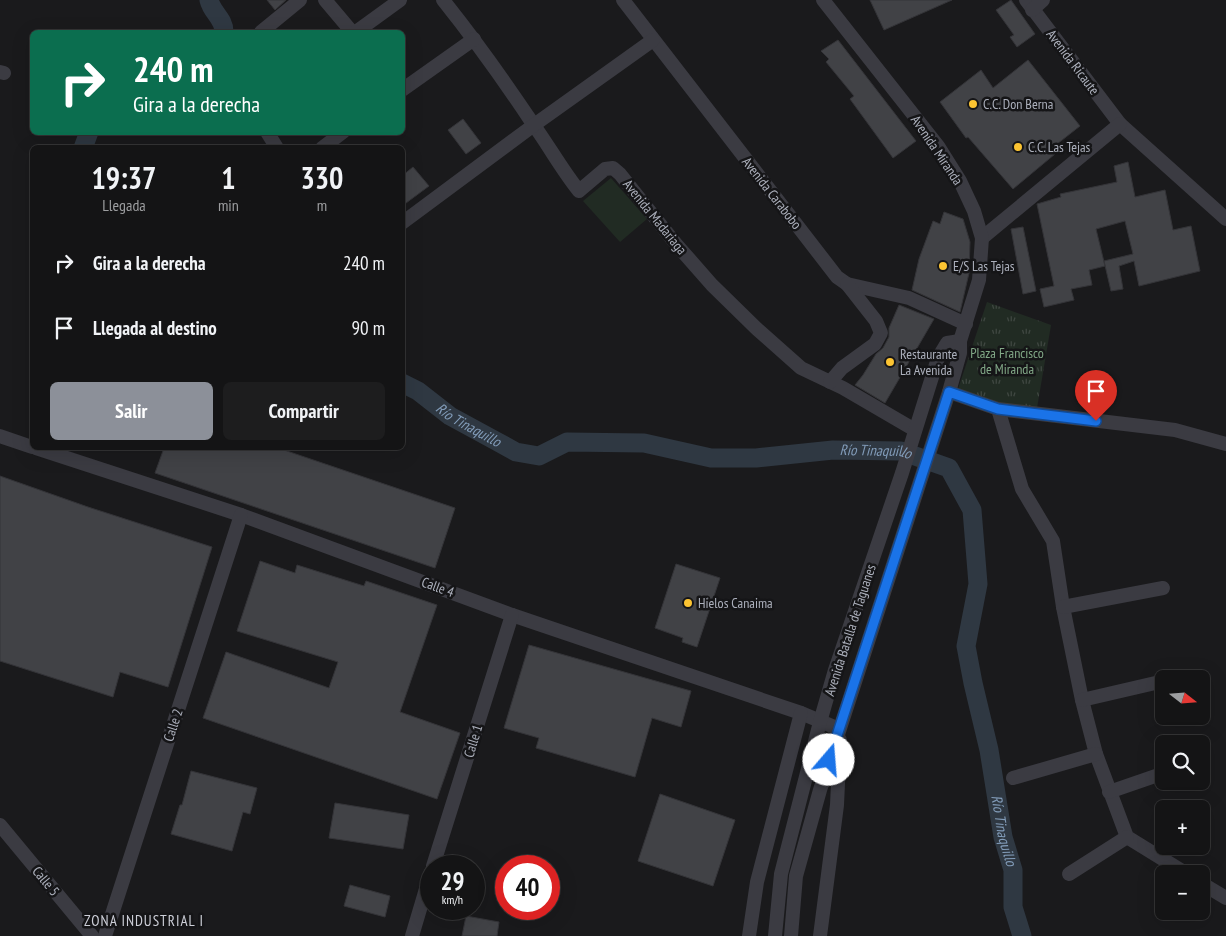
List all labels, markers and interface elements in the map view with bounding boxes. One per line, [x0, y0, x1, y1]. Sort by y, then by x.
street label: Avenida Ricaute [1043, 26, 1104, 98]
text: 240 m [133, 46, 214, 92]
icon: right [50, 50, 115, 115]
text: Gira a la derecha [133, 90, 260, 118]
place label: C.C. Don Berna [983, 95, 1053, 113]
marker: C.C. Don Berna [967, 98, 979, 110]
street label: Avenida Miranda [907, 112, 967, 188]
place label: C.C. Las Tejas [1028, 138, 1091, 156]
marker: C.C. Las Tejas [1012, 141, 1024, 153]
street label: Avenida Carabobo [738, 153, 806, 233]
text: 19:37 [92, 158, 156, 197]
text: 1 [221, 158, 236, 197]
text: 330 [300, 158, 343, 197]
street label: Avenida Madariaga [619, 176, 691, 258]
text: Llegada [102, 195, 146, 215]
text: min [218, 195, 239, 215]
text: m [317, 195, 327, 215]
icon: right [50, 249, 78, 277]
text: Gira a la derecha [93, 251, 206, 275]
text: 240 m [343, 251, 385, 275]
place label: E/S Las Tejas [953, 257, 1015, 275]
marker: E/S Las Tejas [937, 260, 949, 272]
icon: arrive [50, 314, 78, 342]
text: Llegada al destino [93, 316, 217, 340]
text: 90 m [352, 316, 385, 340]
park label: Plaza Francisco de Miranda [970, 344, 1044, 378]
place label: Restaurante La Avenida [900, 345, 958, 379]
marker: Restaurante La Avenida [884, 356, 896, 368]
pin [1075, 370, 1117, 421]
icon: arrive [1082, 377, 1110, 405]
button: Salir [50, 382, 213, 440]
button: Compartir [223, 382, 385, 440]
water label: Río Tinaquillo [432, 399, 506, 452]
water label: Río Tinaquillo [839, 440, 916, 464]
street label: Avenida Batalla de Taguanes [820, 562, 880, 698]
street label: Calle 4 [419, 573, 457, 601]
place label: Hielos Canaima [698, 594, 773, 612]
marker: Hielos Canaima [682, 597, 694, 609]
north arrow [1155, 670, 1210, 725]
map controls [1155, 670, 1210, 920]
street label: Calle 2 [159, 706, 187, 744]
street label: Calle 1 [460, 722, 486, 760]
position arrow [802, 733, 854, 785]
button: search [1155, 735, 1210, 790]
water label: Río Tinaquillo [987, 794, 1022, 870]
button: + [1155, 800, 1210, 855]
speed limit sign: 40 [495, 855, 560, 920]
street label: Calle 5 [28, 862, 64, 900]
text: 29 [441, 865, 464, 897]
button: − [1155, 865, 1210, 920]
text: km/h [442, 892, 463, 907]
district label: ZONA INDUSTRIAL I [84, 911, 204, 930]

